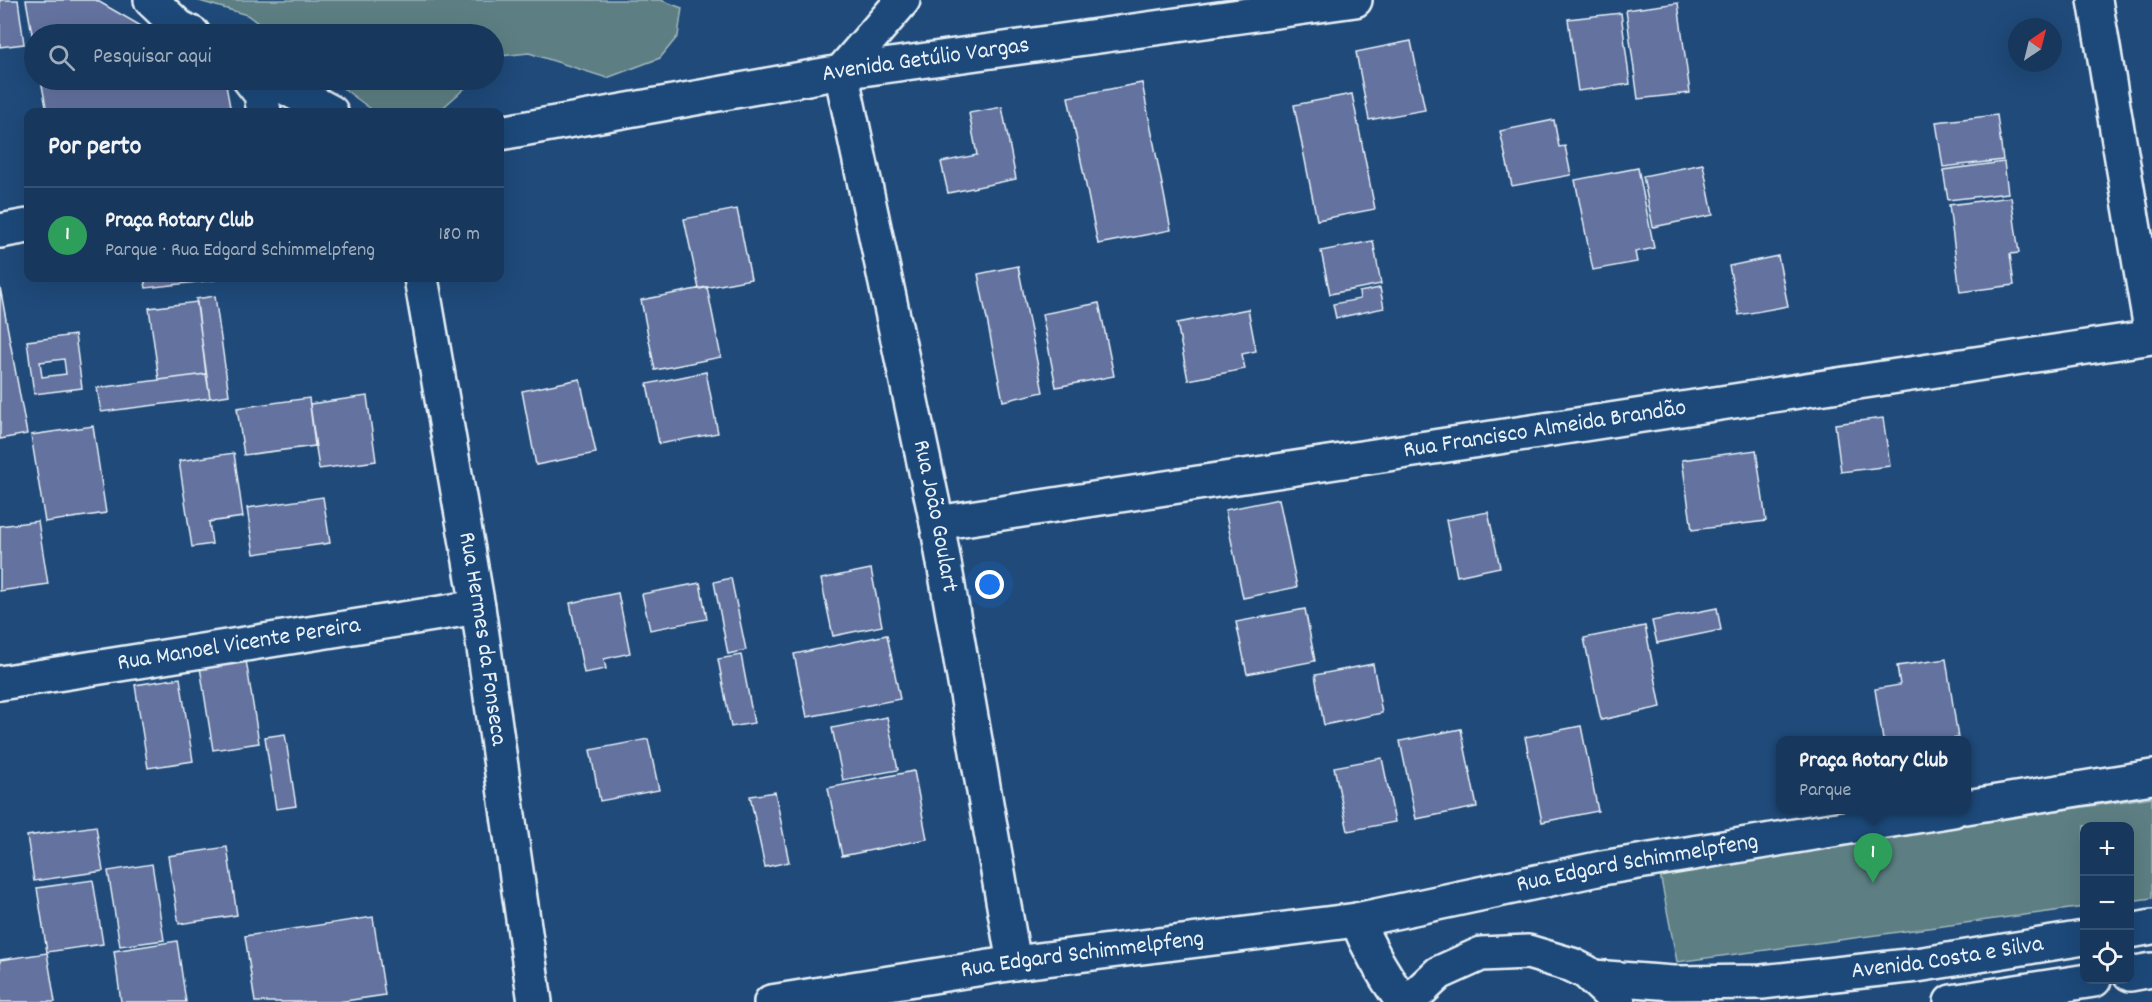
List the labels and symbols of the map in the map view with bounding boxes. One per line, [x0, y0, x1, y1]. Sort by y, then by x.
north arrow [2008, 18, 2062, 72]
street label: Avenida Getúlio Vargas [819, 29, 1032, 92]
street label: Rua Francisco Almeida Brandão [1401, 392, 1689, 468]
street label: Rua João Goulart [903, 437, 966, 595]
street label: Rua Hermes da Fonseca [448, 530, 515, 749]
your location [975, 570, 1004, 599]
street label: Rua Manoel Vicente Pereira [115, 609, 364, 681]
street label: Rua Edgard Schimmelpfeng [1514, 825, 1761, 903]
pin: 1 [1854, 834, 1892, 883]
street label: Rua Edgard Schimmelpfeng [958, 922, 1206, 988]
street label: Avenida Costa e Silva [1850, 928, 2046, 989]

